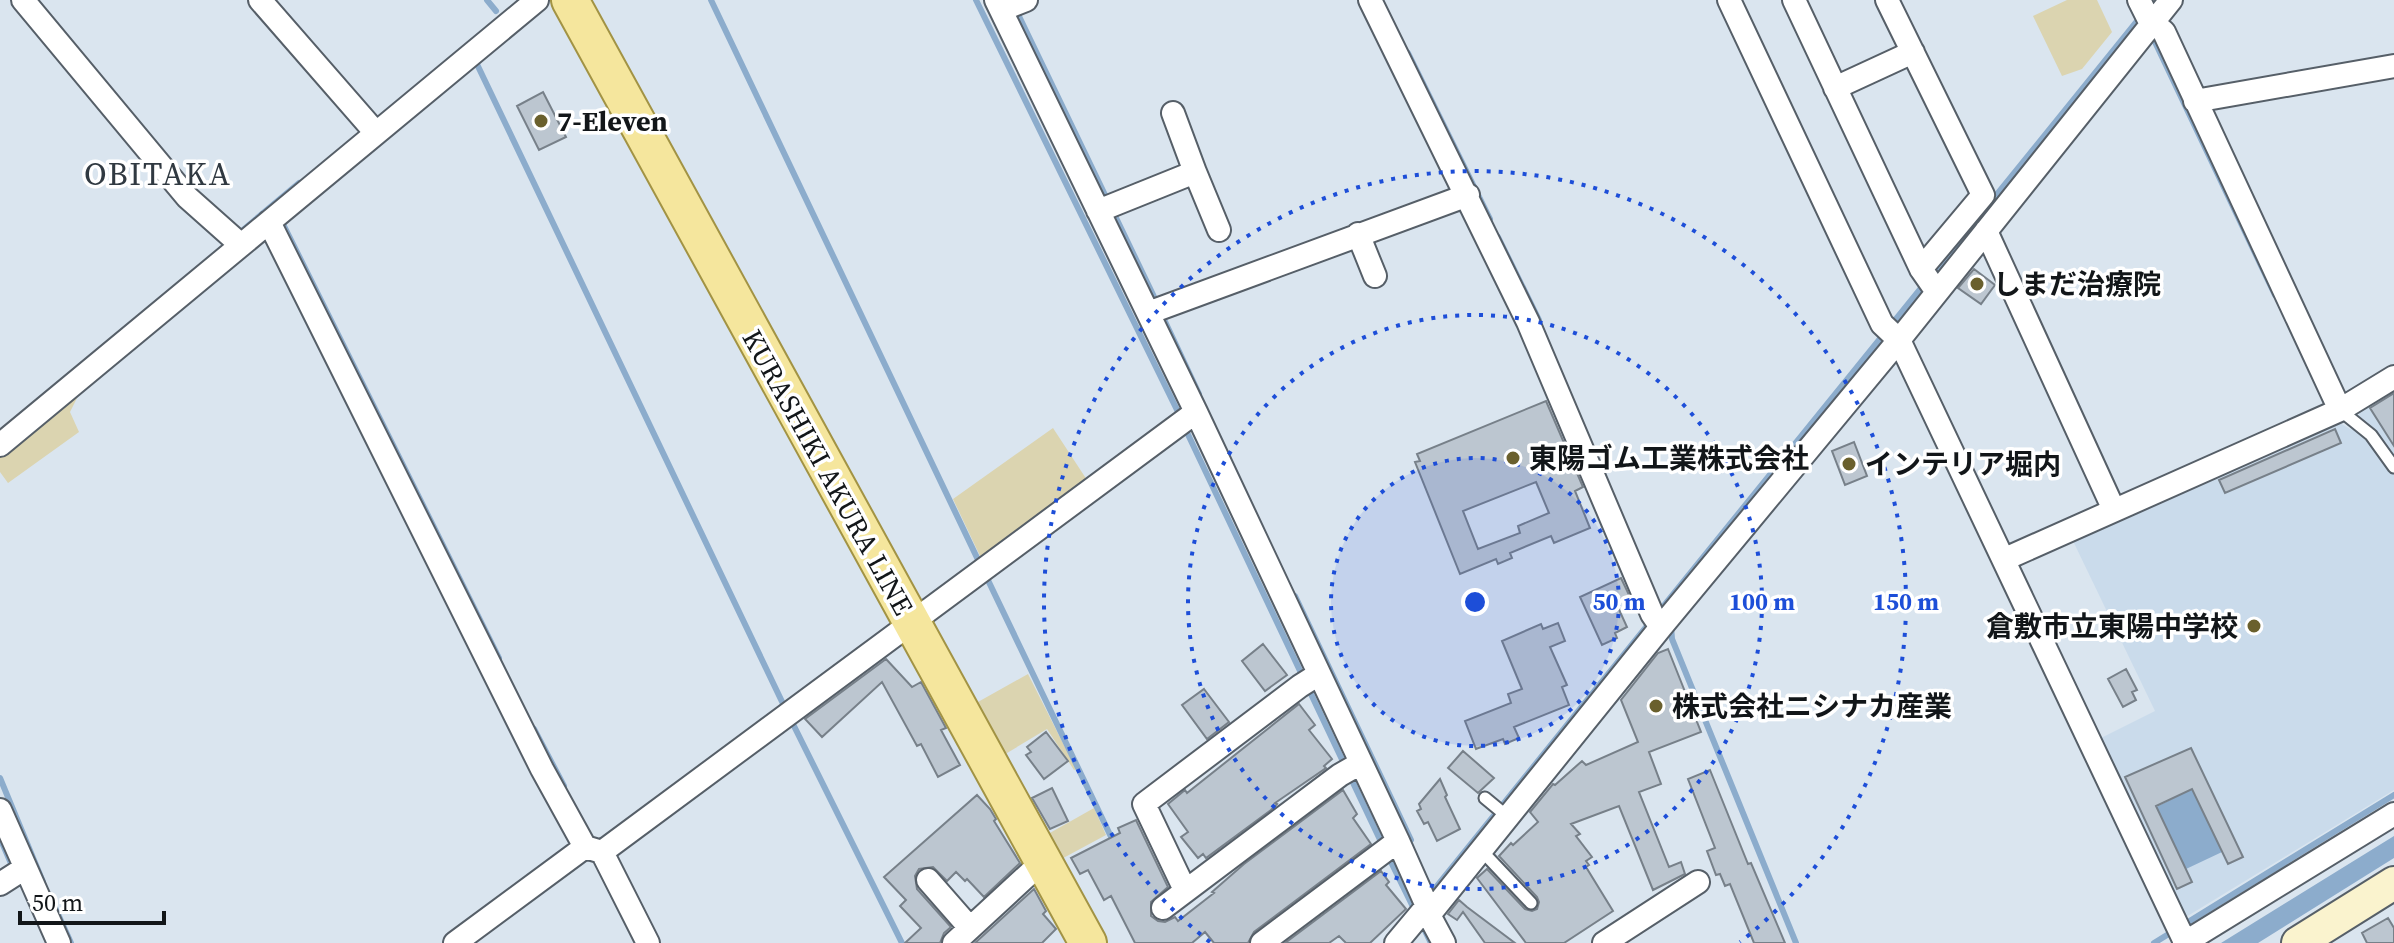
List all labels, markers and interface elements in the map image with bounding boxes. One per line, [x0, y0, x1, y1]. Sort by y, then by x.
place label: 7-Eleven [557, 102, 668, 140]
marker: 7-Eleven [532, 112, 550, 130]
district label: OBITAKA [84, 152, 232, 196]
place label: しまだ治療院 [1993, 265, 2161, 303]
marker: しまだ治療院 [1968, 275, 1986, 293]
street label: KURASHIKI AKURA LINE [734, 322, 922, 622]
place label: 東陽ゴム工業株式会社 [1529, 439, 1809, 477]
place label: インテリア堀内 [1865, 445, 2061, 483]
marker: 東陽ゴム工業株式会社 [1504, 449, 1522, 467]
marker: インテリア堀内 [1840, 455, 1858, 473]
text: 50 m [1593, 585, 1646, 618]
text: 100 m [1729, 585, 1795, 618]
text: 150 m [1873, 585, 1939, 618]
centre of rings [1461, 588, 1489, 616]
place label: 倉敷市立東陽中学校 [1986, 607, 2238, 645]
marker: 倉敷市立東陽中学校 [2245, 617, 2263, 635]
place label: 株式会社ニシナカ産業 [1672, 687, 1952, 725]
marker: 株式会社ニシナカ産業 [1647, 697, 1665, 715]
scale bar [20, 875, 164, 925]
text: 50 m [32, 886, 83, 919]

